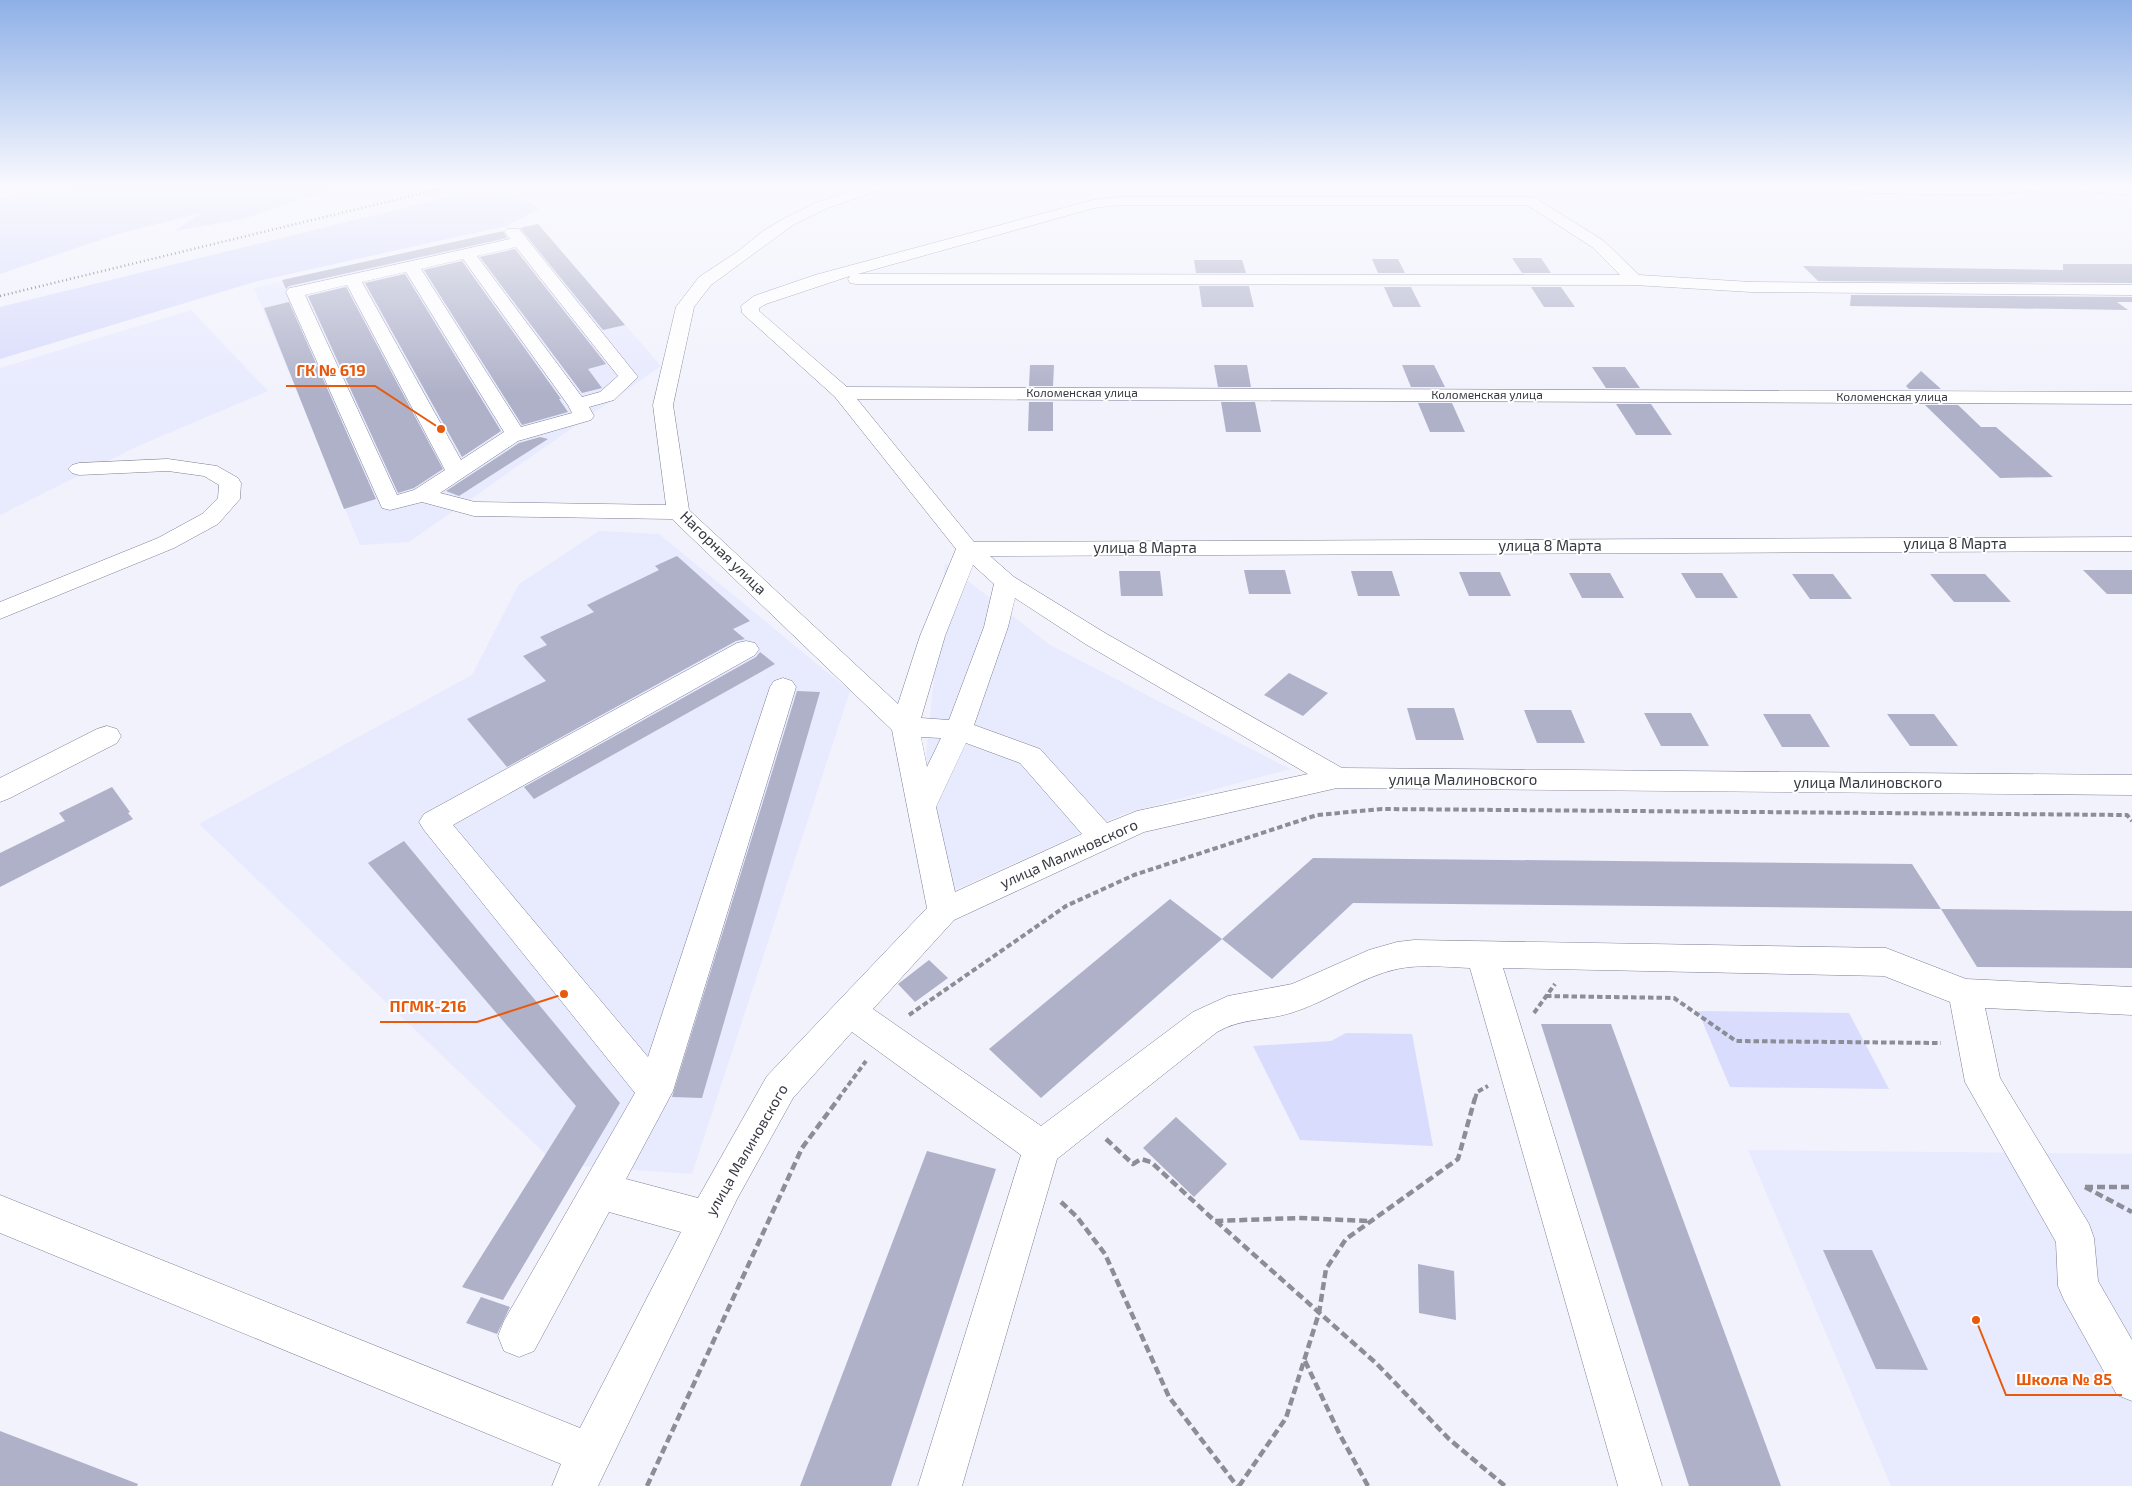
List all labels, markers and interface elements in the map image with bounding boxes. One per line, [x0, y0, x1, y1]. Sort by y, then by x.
callout: ГК № 619 [286, 355, 375, 386]
text: ГК № 619 [296, 360, 366, 379]
street label: Коломенская улица [1026, 385, 1138, 400]
street label: Коломенская улица [1431, 387, 1543, 402]
street label: Коломенская улица [1836, 389, 1948, 404]
street label: Нагорная улица [676, 507, 771, 599]
street label: улица 8 Марта [1903, 534, 2007, 553]
street label: улица 8 Марта [1498, 536, 1602, 555]
street label: улица 8 Марта [1093, 538, 1197, 557]
street label: улица Малиновского [1389, 770, 1537, 789]
street label: улица Малиновского [1794, 773, 1942, 792]
street label: улица Малиновского [997, 815, 1141, 892]
callout: ПГМК-216 [380, 991, 477, 1022]
text: ПГМК-216 [390, 996, 466, 1015]
street label: улица Малиновского [701, 1081, 792, 1219]
callout: Школа № 85 [2006, 1364, 2122, 1395]
text: Школа № 85 [2016, 1369, 2112, 1388]

